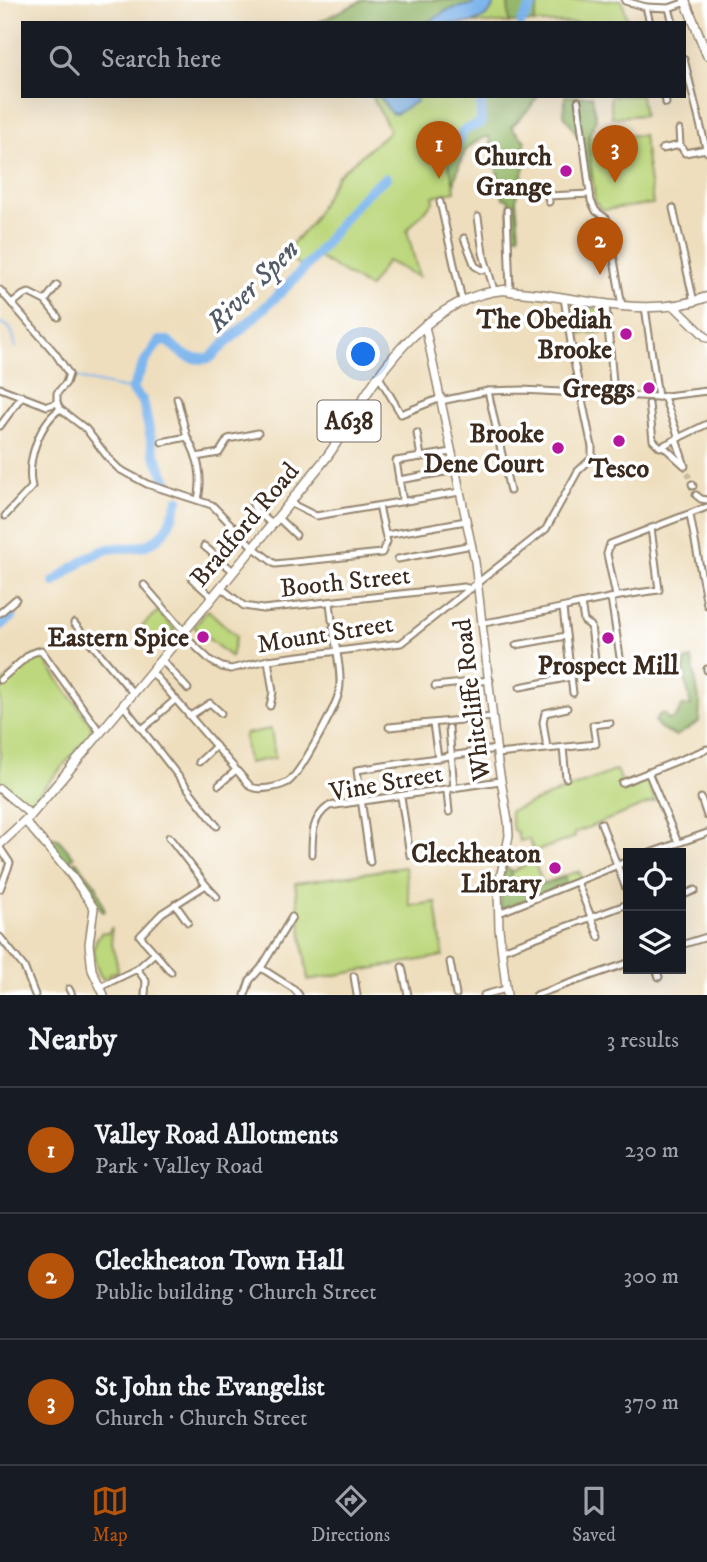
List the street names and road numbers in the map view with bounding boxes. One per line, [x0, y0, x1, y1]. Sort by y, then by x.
road number: A638 [318, 400, 380, 442]
street label: Bradford Road [183, 456, 307, 594]
street label: Booth Street [278, 559, 412, 606]
street label: Mount Street [255, 607, 396, 662]
street label: Whitcliffe Road [446, 617, 499, 784]
street label: Vine Street [326, 757, 445, 810]

